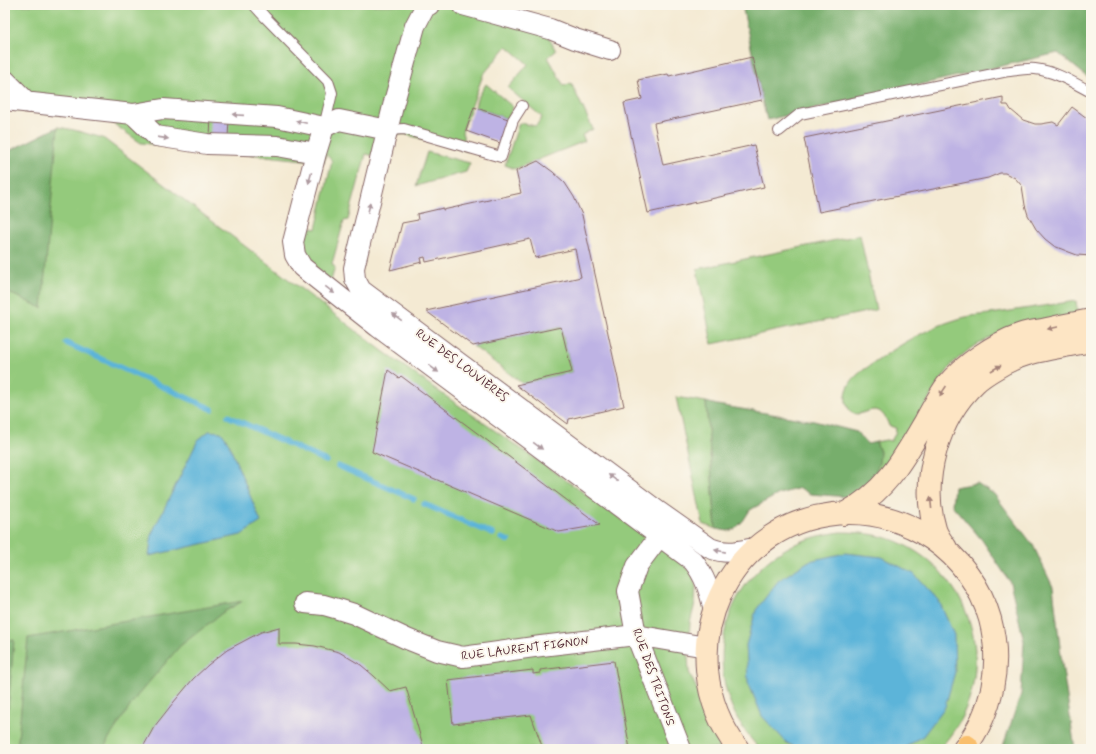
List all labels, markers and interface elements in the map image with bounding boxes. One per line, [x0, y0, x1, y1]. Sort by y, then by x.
one-way arrow [232, 111, 244, 118]
one-way arrow [295, 118, 307, 124]
one-way arrow [157, 135, 169, 141]
one-way arrow [307, 172, 313, 184]
one-way arrow [366, 202, 372, 214]
one-way arrow [325, 285, 336, 294]
one-way arrow [391, 312, 402, 321]
one-way arrow [1047, 325, 1059, 331]
street label: RUE DES LOUVIÈRES [412, 326, 511, 406]
one-way arrow [428, 364, 439, 373]
one-way arrow [990, 365, 1002, 372]
one-way arrow [940, 385, 947, 397]
one-way arrow [533, 442, 544, 450]
one-way arrow [608, 474, 619, 482]
one-way arrow [927, 497, 934, 509]
one-way arrow [714, 547, 726, 553]
street label: RUE DES TRITONS [628, 627, 678, 728]
street label: RUE LAURENT FIGNON [461, 633, 590, 665]

